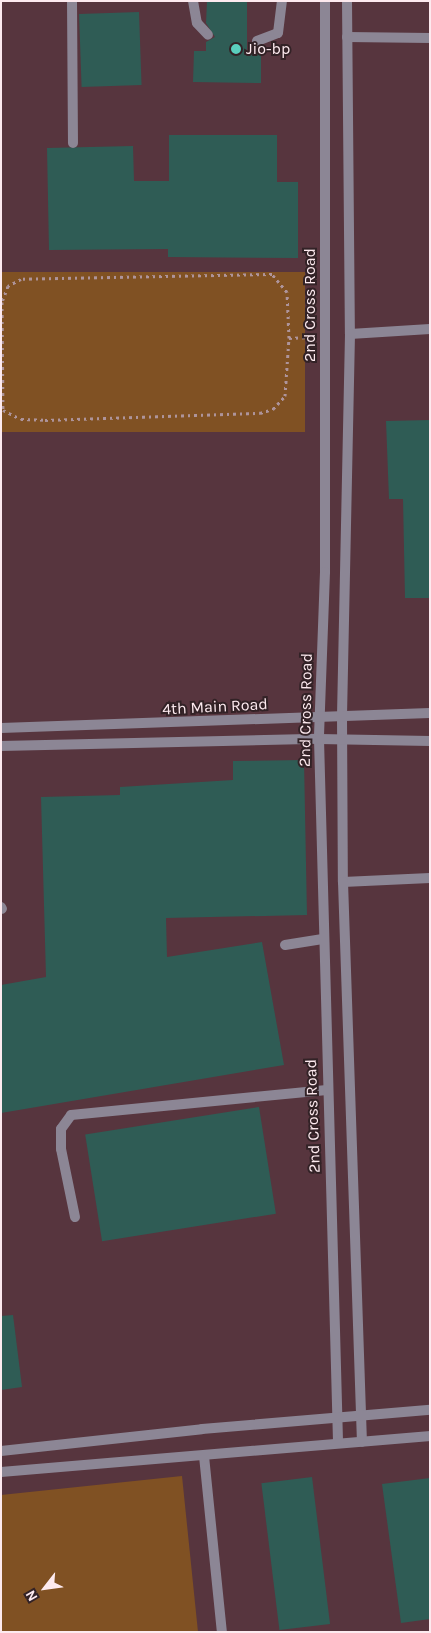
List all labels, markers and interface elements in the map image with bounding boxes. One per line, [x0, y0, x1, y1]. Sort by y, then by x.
place label: Jio-bp [246, 39, 290, 59]
marker: Jio-bp [230, 43, 242, 55]
street label: 2nd Cross Road [300, 248, 320, 362]
street label: 2nd Cross Road [295, 653, 317, 767]
street label: 4th Main Road [162, 695, 268, 719]
street label: 2nd Cross Road [301, 1059, 325, 1173]
north arrow [20, 1563, 70, 1613]
text: N [22, 1587, 41, 1604]

